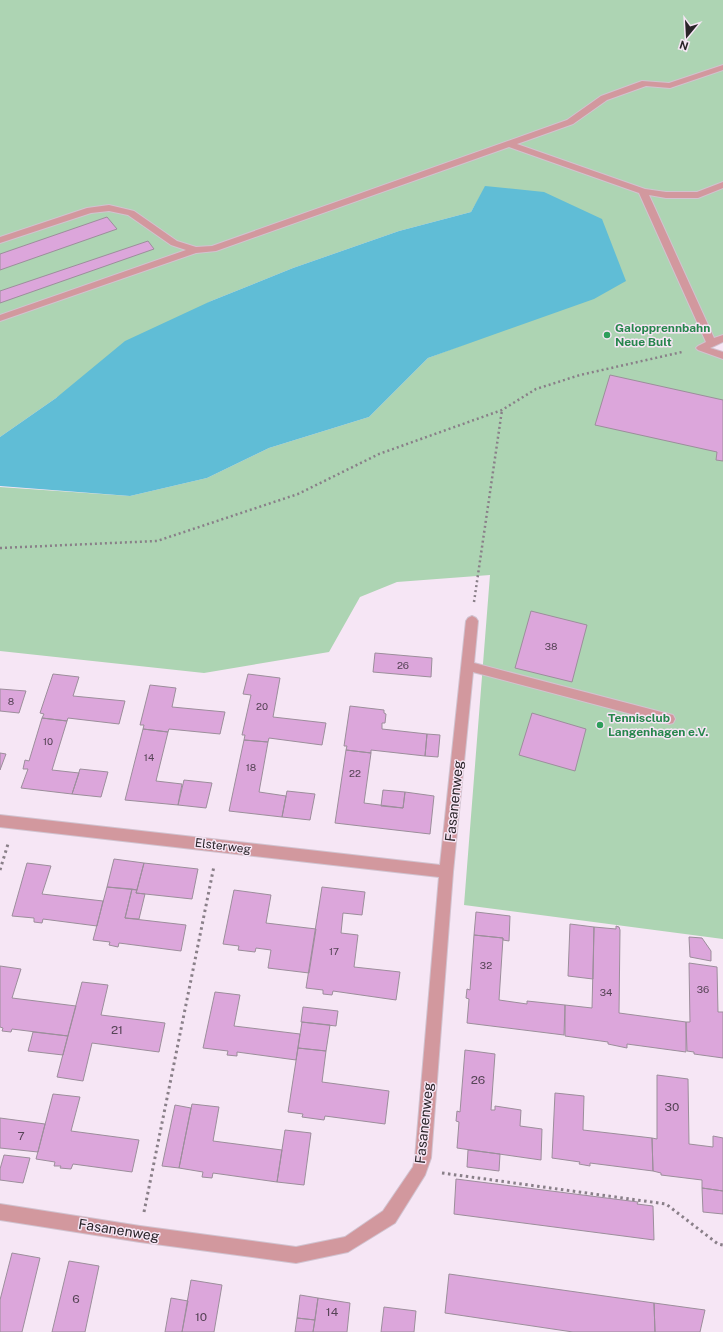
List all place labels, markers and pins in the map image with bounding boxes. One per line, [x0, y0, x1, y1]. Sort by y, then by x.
place label: Galopprennbahn Neue Bult [615, 321, 710, 349]
marker: Galopprennbahn Neue Bult [602, 330, 612, 340]
place label: Tennisclub Langenhagen e.V. [608, 711, 709, 739]
marker: Tennisclub Langenhagen e.V. [595, 720, 605, 730]

